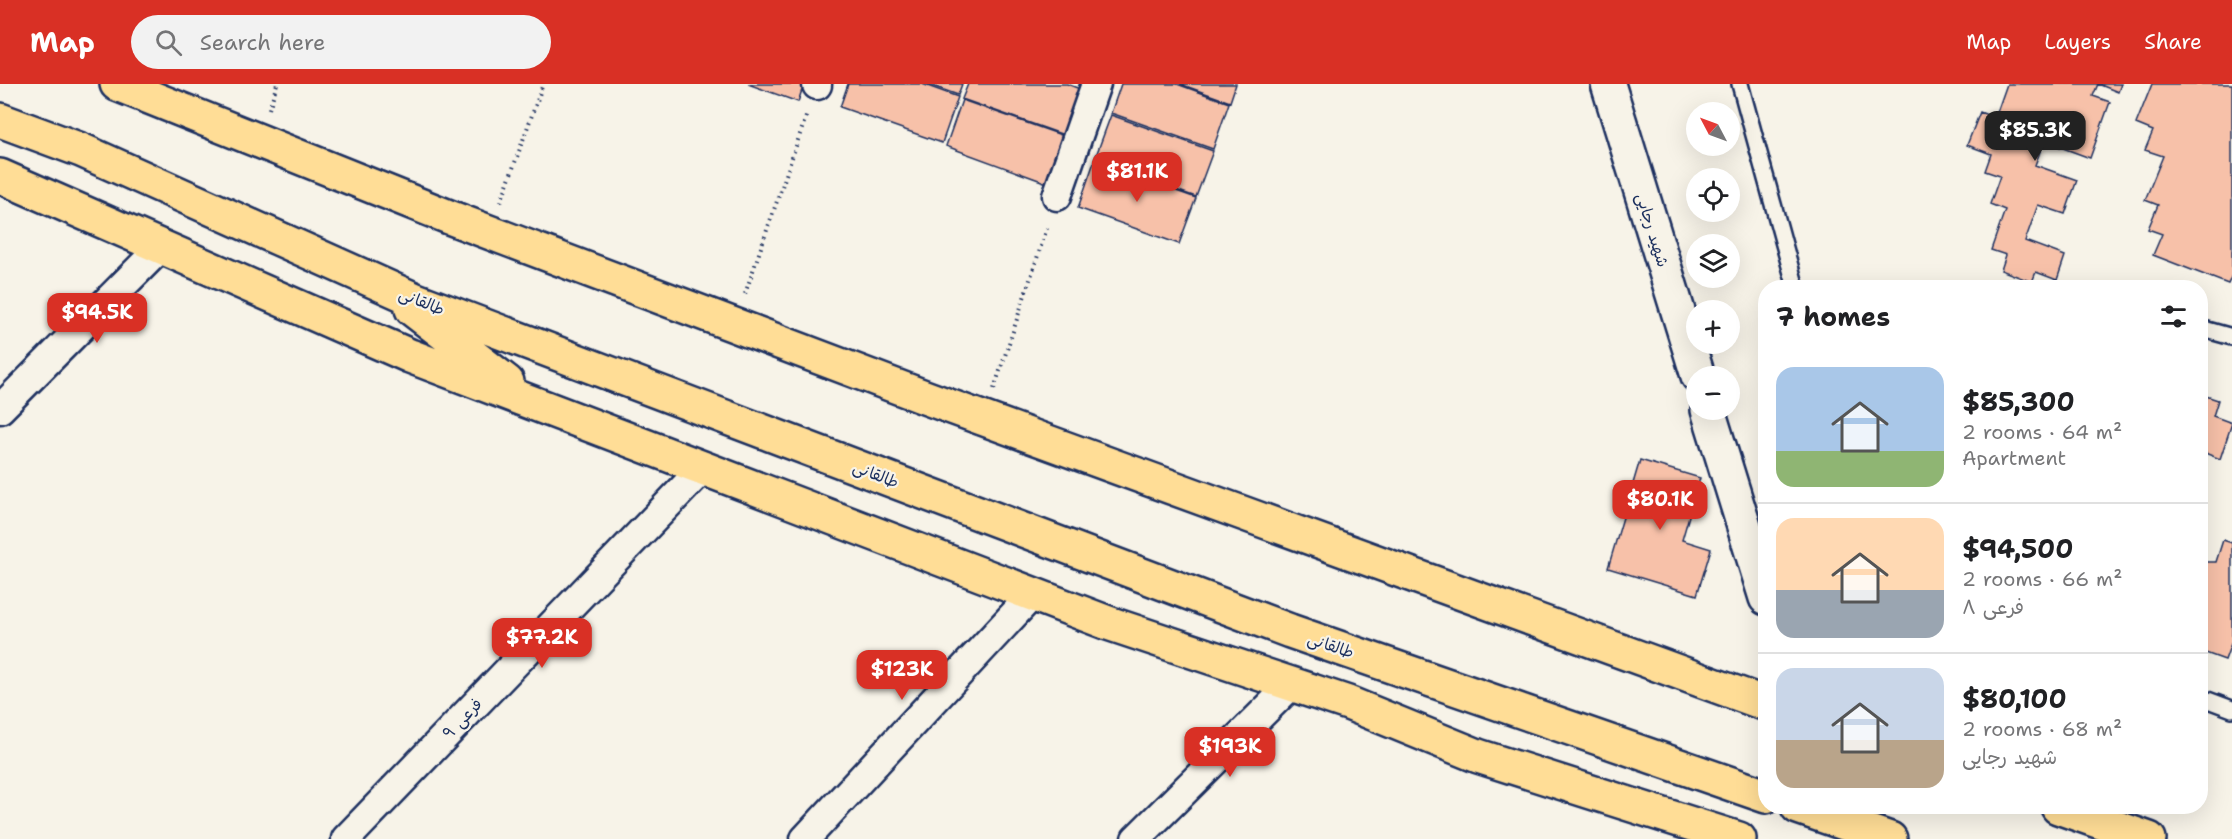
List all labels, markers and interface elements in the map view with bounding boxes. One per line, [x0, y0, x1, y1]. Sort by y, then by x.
search box [131, 15, 551, 69]
text: Map [30, 23, 95, 61]
icon: search [152, 26, 185, 59]
text: Search here [200, 28, 325, 57]
text: Map [1966, 28, 2011, 56]
text: Layers [2044, 28, 2111, 56]
text: Share [2144, 28, 2202, 56]
north arrow [1686, 102, 1740, 156]
map controls [1686, 102, 1740, 420]
pin: $85.3K [1986, 111, 2084, 162]
text: $85.3K [1999, 117, 2071, 143]
pin: $81.1K [1088, 152, 1186, 203]
text: $81.1K [1106, 158, 1168, 184]
button: locate [1686, 168, 1740, 222]
street label: شهید رجایی [1631, 191, 1674, 270]
button: layers [1686, 234, 1740, 288]
street label: طالقانی [396, 283, 448, 320]
pin: $94.5K [48, 293, 146, 344]
text: $94.5K [61, 299, 133, 325]
text: 7 homes [1776, 299, 1890, 334]
button: + [1686, 300, 1740, 354]
icon: filters [2157, 300, 2190, 333]
button: − [1686, 366, 1740, 420]
text: $85,300 [1962, 384, 2075, 419]
icon: home [1824, 391, 1896, 463]
text: 2 rooms · 64 m² [1962, 419, 2122, 445]
text: Apartment [1962, 445, 2066, 471]
street label: طالقانی [850, 456, 902, 493]
pin: $80.1K [1611, 480, 1709, 531]
text: $80.1K [1626, 486, 1694, 512]
text: $94,500 [1962, 531, 2073, 566]
icon: home [1824, 542, 1896, 614]
text: 2 rooms · 66 m² [1962, 566, 2123, 592]
text: فرعی ۸ [1962, 594, 2024, 620]
pin: $77.2K [493, 618, 591, 669]
text: $77.2K [506, 624, 578, 650]
street label: طالقانی [1305, 628, 1357, 663]
pin: $123K [860, 650, 944, 701]
text: $123K [871, 656, 933, 682]
text: $80,100 [1962, 681, 2067, 716]
icon: home [1824, 692, 1896, 764]
street label: فرعی ۹ [438, 694, 487, 743]
text: 2 rooms · 68 m² [1962, 716, 2122, 742]
pin: $193K [1188, 727, 1272, 778]
text: $193K [1198, 733, 1262, 759]
text: شهید رجایی [1962, 744, 2057, 770]

